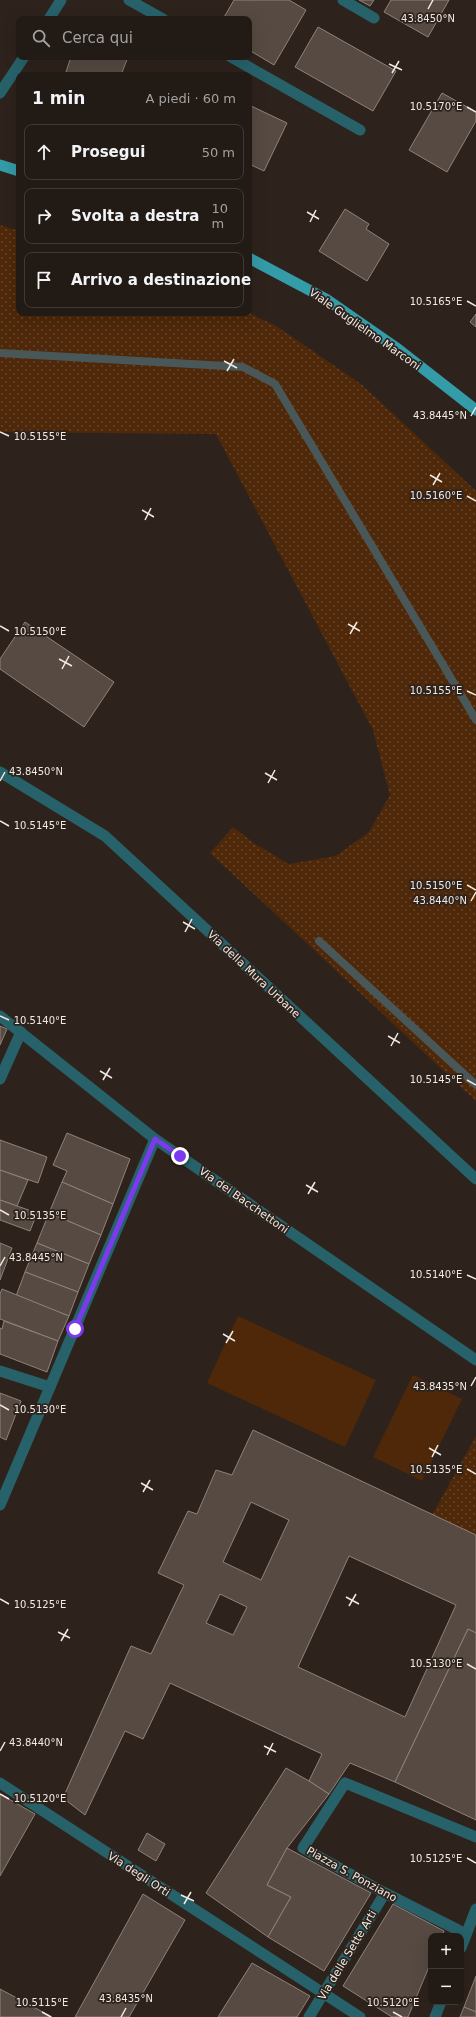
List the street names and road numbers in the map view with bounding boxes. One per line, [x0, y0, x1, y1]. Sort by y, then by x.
street label: Viale Guglielmo Marconi [306, 286, 423, 373]
street label: Via della Mura Urbane [205, 928, 303, 1021]
street label: Via dei Bacchettoni [196, 1165, 291, 1236]
street label: Piazza S. Ponziano [304, 1844, 399, 1905]
street label: Via degli Orti [105, 1850, 172, 1899]
street label: Via delle Sette Arti [315, 1908, 379, 2003]

